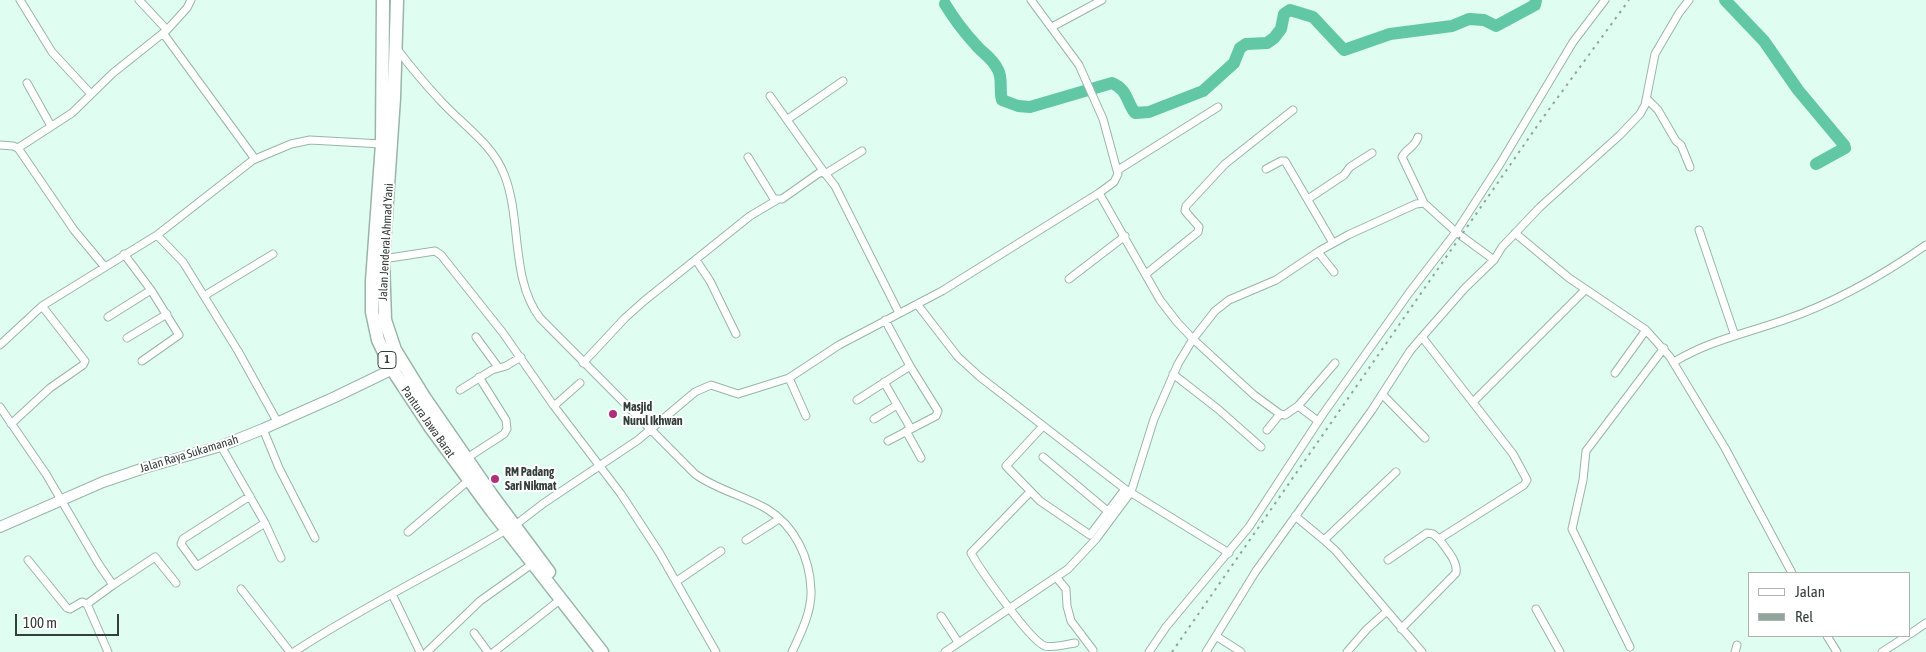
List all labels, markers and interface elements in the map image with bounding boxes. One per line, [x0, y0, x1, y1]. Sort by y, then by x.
street label: Jalan Jenderal Ahmad Yani [376, 183, 396, 301]
road number: 1 [378, 352, 396, 368]
street label: Pantura Jawa Barat [398, 383, 458, 461]
place label: Masjid Nurul Ikhwan [623, 400, 683, 428]
marker: Masjid Nurul Ikhwan [607, 408, 619, 420]
street label: Jalan Raya Sukamanah [138, 432, 240, 476]
place label: RM Padang Sari Nikmat [505, 465, 556, 493]
marker: RM Padang Sari Nikmat [489, 473, 501, 485]
legend [1748, 572, 1911, 637]
text: Jalan [1795, 583, 1825, 600]
scale bar [18, 604, 121, 636]
text: Rel [1795, 608, 1813, 625]
text: 100 m [23, 614, 57, 631]

